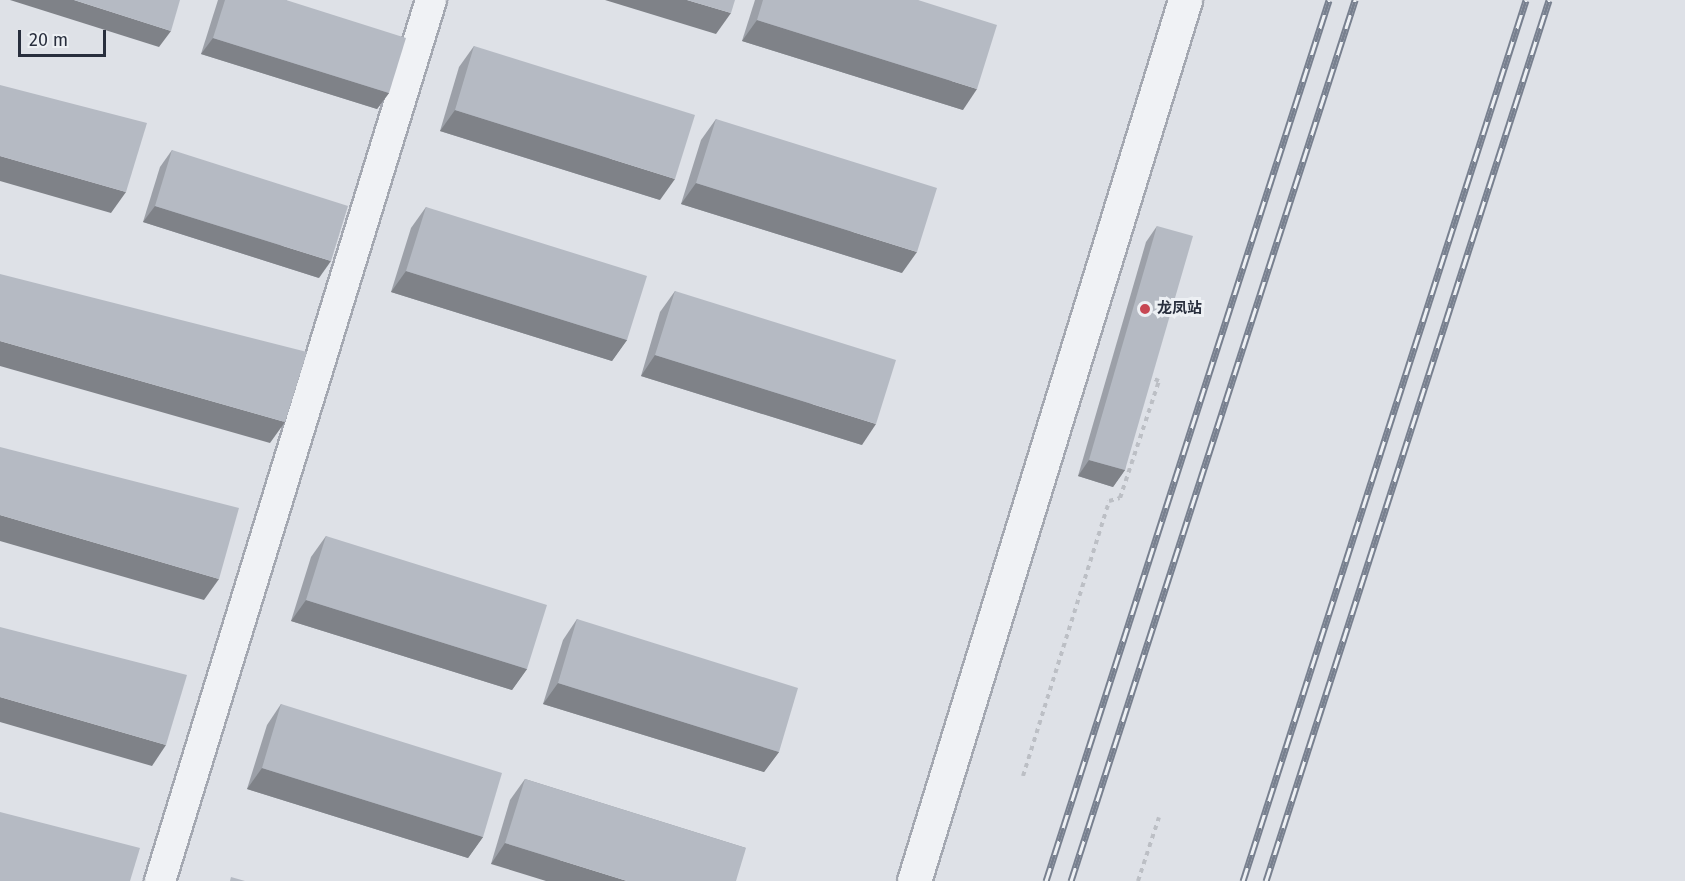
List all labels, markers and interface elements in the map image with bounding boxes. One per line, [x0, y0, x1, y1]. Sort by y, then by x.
scale bar [21, 18, 110, 56]
text: 20 m [29, 29, 68, 51]
place label: 龙凤站 [1157, 300, 1202, 318]
marker: 龙凤站 [1138, 302, 1152, 316]

